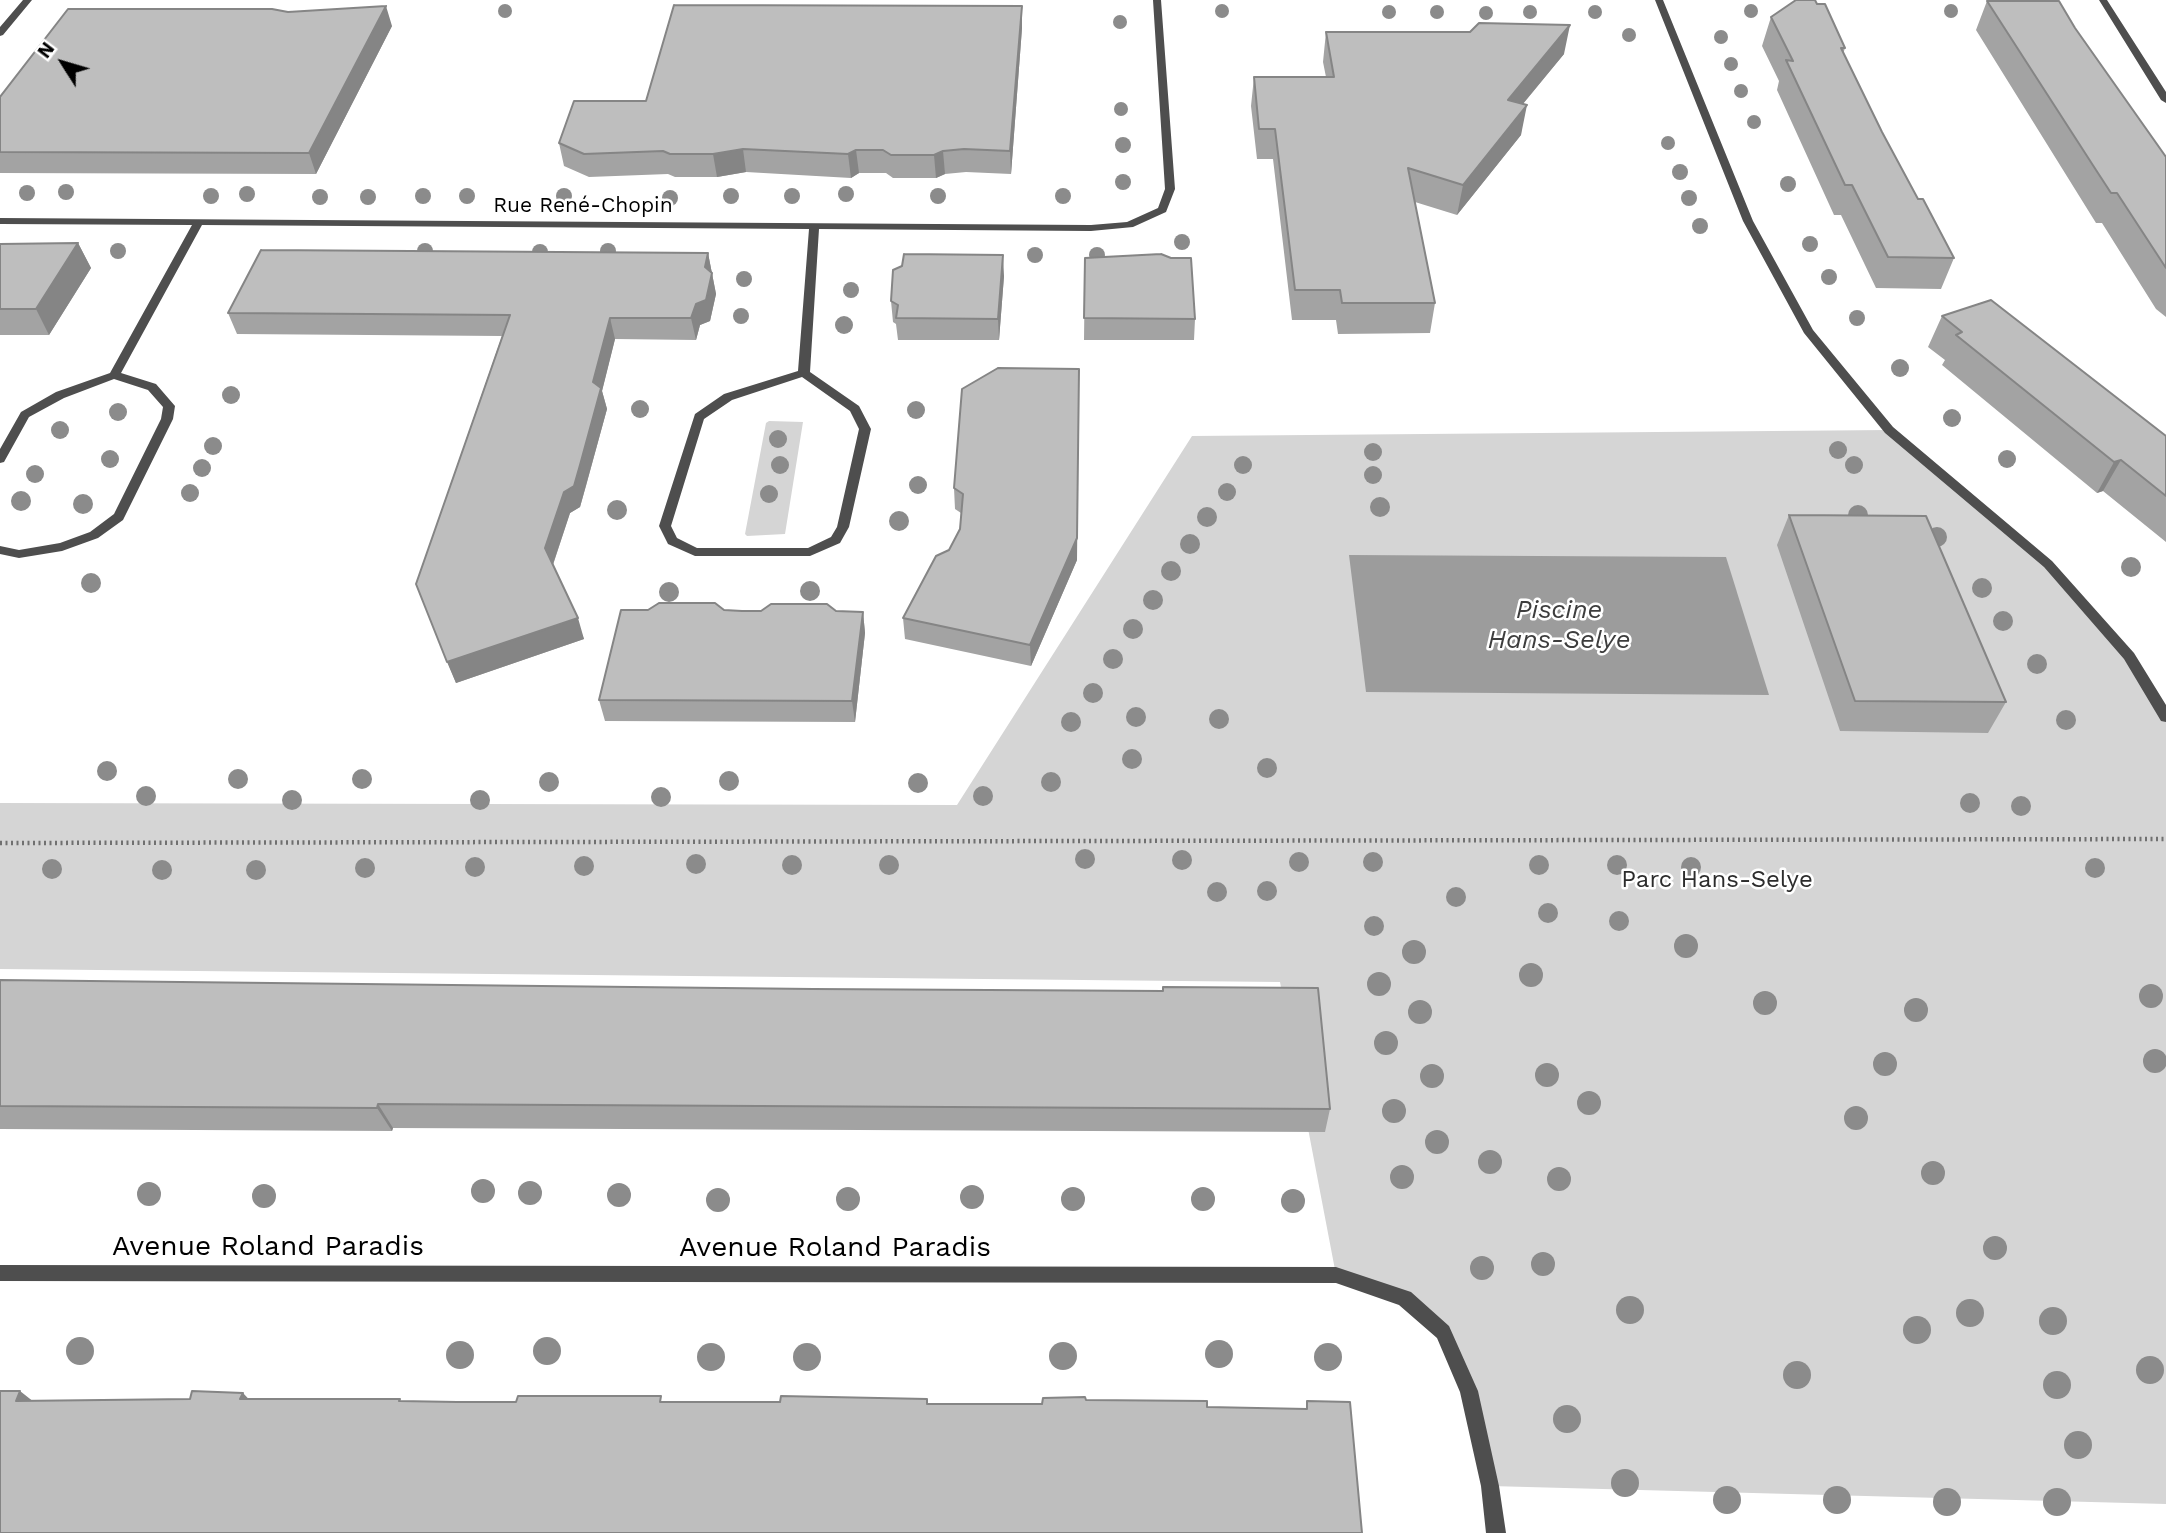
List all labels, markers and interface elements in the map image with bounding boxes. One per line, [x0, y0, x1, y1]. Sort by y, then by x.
north arrow [28, 28, 98, 98]
text: N [32, 38, 59, 63]
street label: Rue René-Chopin [493, 193, 673, 219]
water label: Piscine Hans-Selye [1487, 594, 1631, 656]
park label: Parc Hans-Selye [1621, 866, 1813, 894]
street label: Avenue Roland Paradis [112, 1230, 424, 1264]
street label: Avenue Roland Paradis [679, 1231, 991, 1265]

